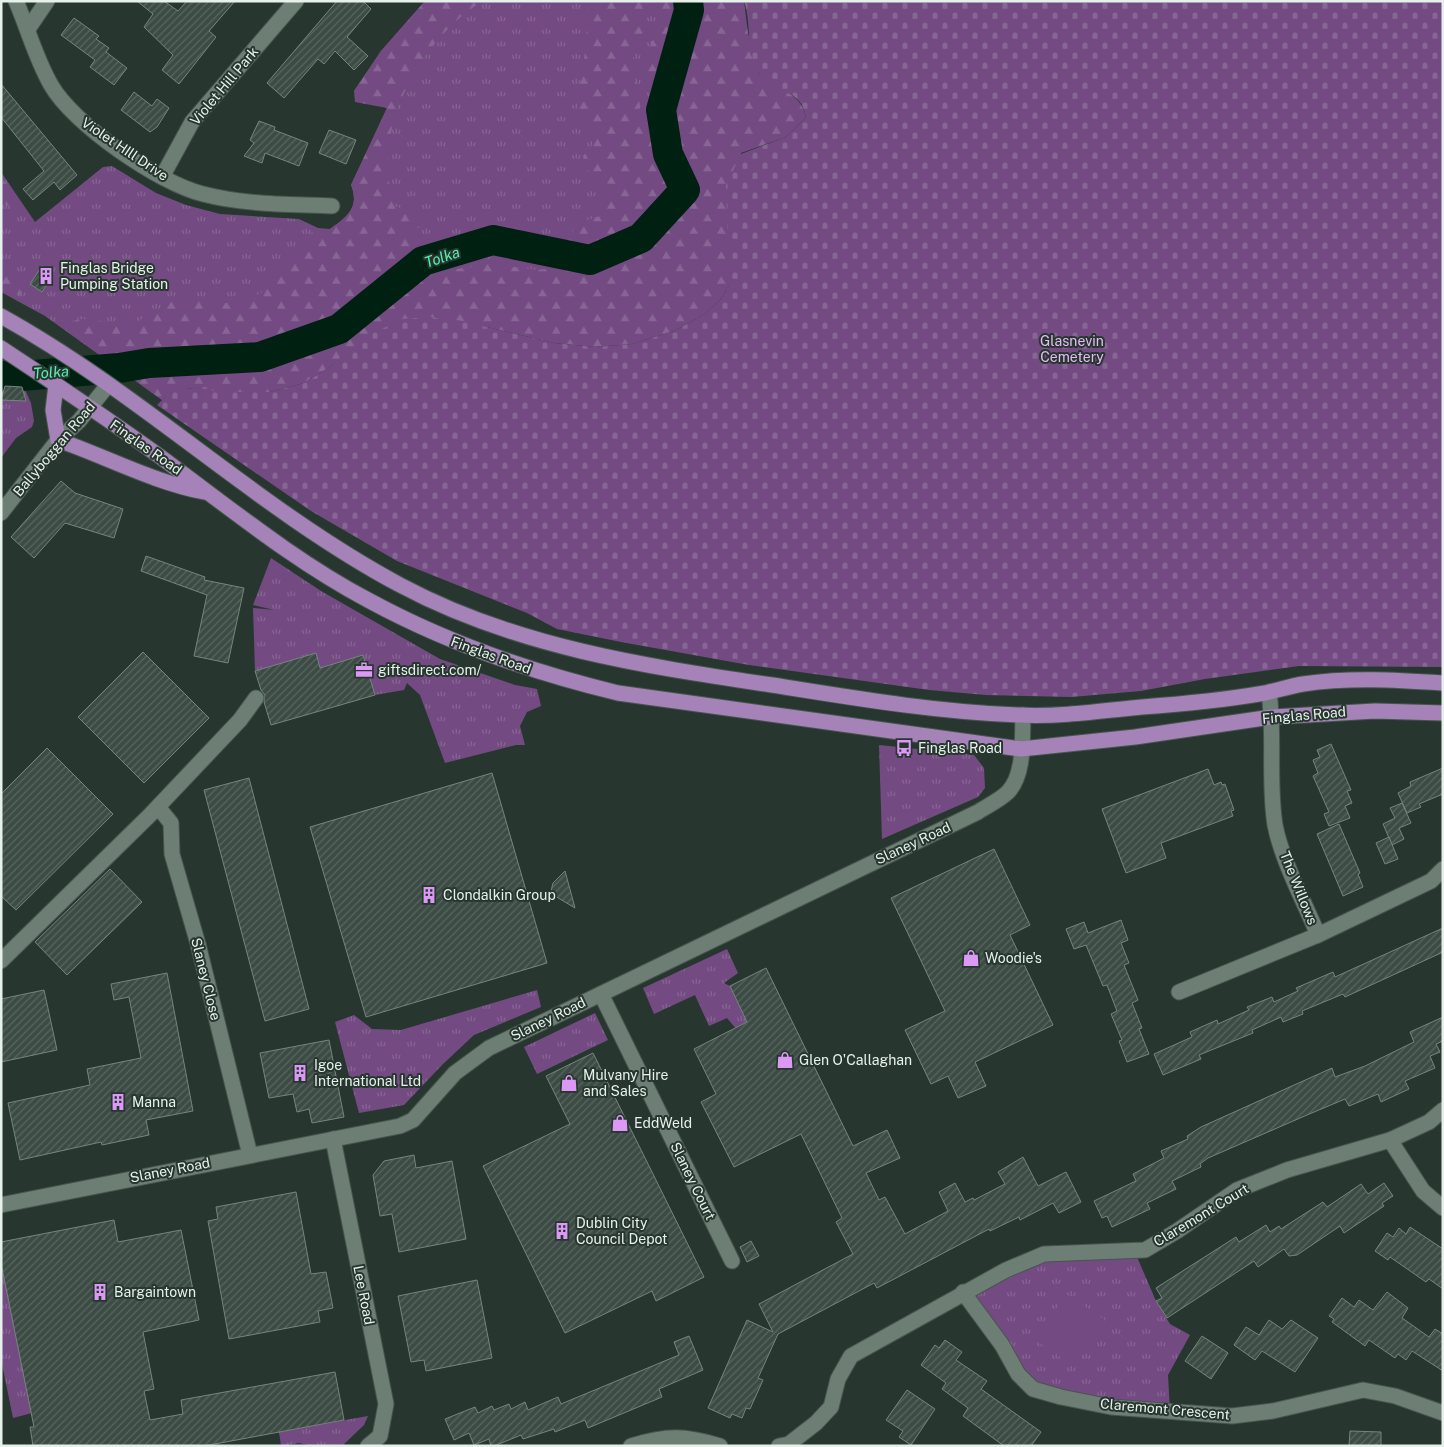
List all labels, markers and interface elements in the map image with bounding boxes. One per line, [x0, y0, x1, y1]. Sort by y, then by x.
street label: Violet Hill Park [187, 44, 261, 128]
street label: Violet HIll Drive [79, 114, 171, 184]
water label: Tolka [422, 243, 462, 271]
place label: Finglas Bridge Pumping Station [60, 260, 168, 292]
building icon: Finglas Bridge Pumping Station [36, 266, 56, 286]
park label: Glasnevin Cemetery [1040, 333, 1104, 365]
water label: Tolka [33, 362, 69, 382]
street label: Ballyboggan Road [10, 399, 98, 499]
street label: Finglas Road [107, 416, 185, 478]
street label: Finglas Road [449, 633, 533, 677]
office icon: giftsdirect.com/ [354, 660, 374, 680]
place label: giftsdirect.com/ [378, 662, 482, 678]
street label: Finglas Road [1261, 703, 1347, 727]
bus stop icon: Finglas Road [894, 738, 914, 758]
place label: Finglas Road [918, 740, 1002, 756]
street label: Slaney Road [873, 819, 953, 867]
street label: The Willows [1277, 849, 1321, 927]
building icon: Clondalkin Group [419, 885, 439, 905]
place label: Clondalkin Group [443, 887, 556, 903]
street label: Slaney Close [188, 936, 224, 1022]
shop icon: Woodie's [961, 948, 981, 968]
place label: Woodie's [985, 950, 1042, 966]
street label: Slaney Road [508, 994, 588, 1044]
shop icon: Glen O'Callaghan [775, 1050, 795, 1070]
place label: Glen O'Callaghan [799, 1052, 912, 1068]
place label: Igoe International Ltd [314, 1057, 421, 1089]
building icon: Igoe International Ltd [290, 1063, 310, 1083]
place label: Mulvany Hire and Sales [583, 1067, 669, 1099]
shop icon: Mulvany Hire and Sales [559, 1073, 579, 1093]
building icon: Manna [108, 1092, 128, 1112]
place label: Manna [132, 1094, 176, 1110]
shop icon: EddWeld [610, 1113, 630, 1133]
place label: EddWeld [634, 1115, 692, 1131]
street label: Slaney Court [667, 1140, 719, 1222]
street label: Slaney Road [129, 1154, 211, 1186]
street label: Claremont Court [1151, 1180, 1251, 1250]
place label: Dublin City Council Depot [576, 1215, 668, 1247]
building icon: Dublin City Council Depot [552, 1221, 572, 1241]
street label: Lee Road [350, 1264, 378, 1326]
building icon: Bargaintown [90, 1282, 110, 1302]
place label: Bargaintown [114, 1284, 196, 1300]
street label: Claremont Crescent [1099, 1395, 1231, 1423]

